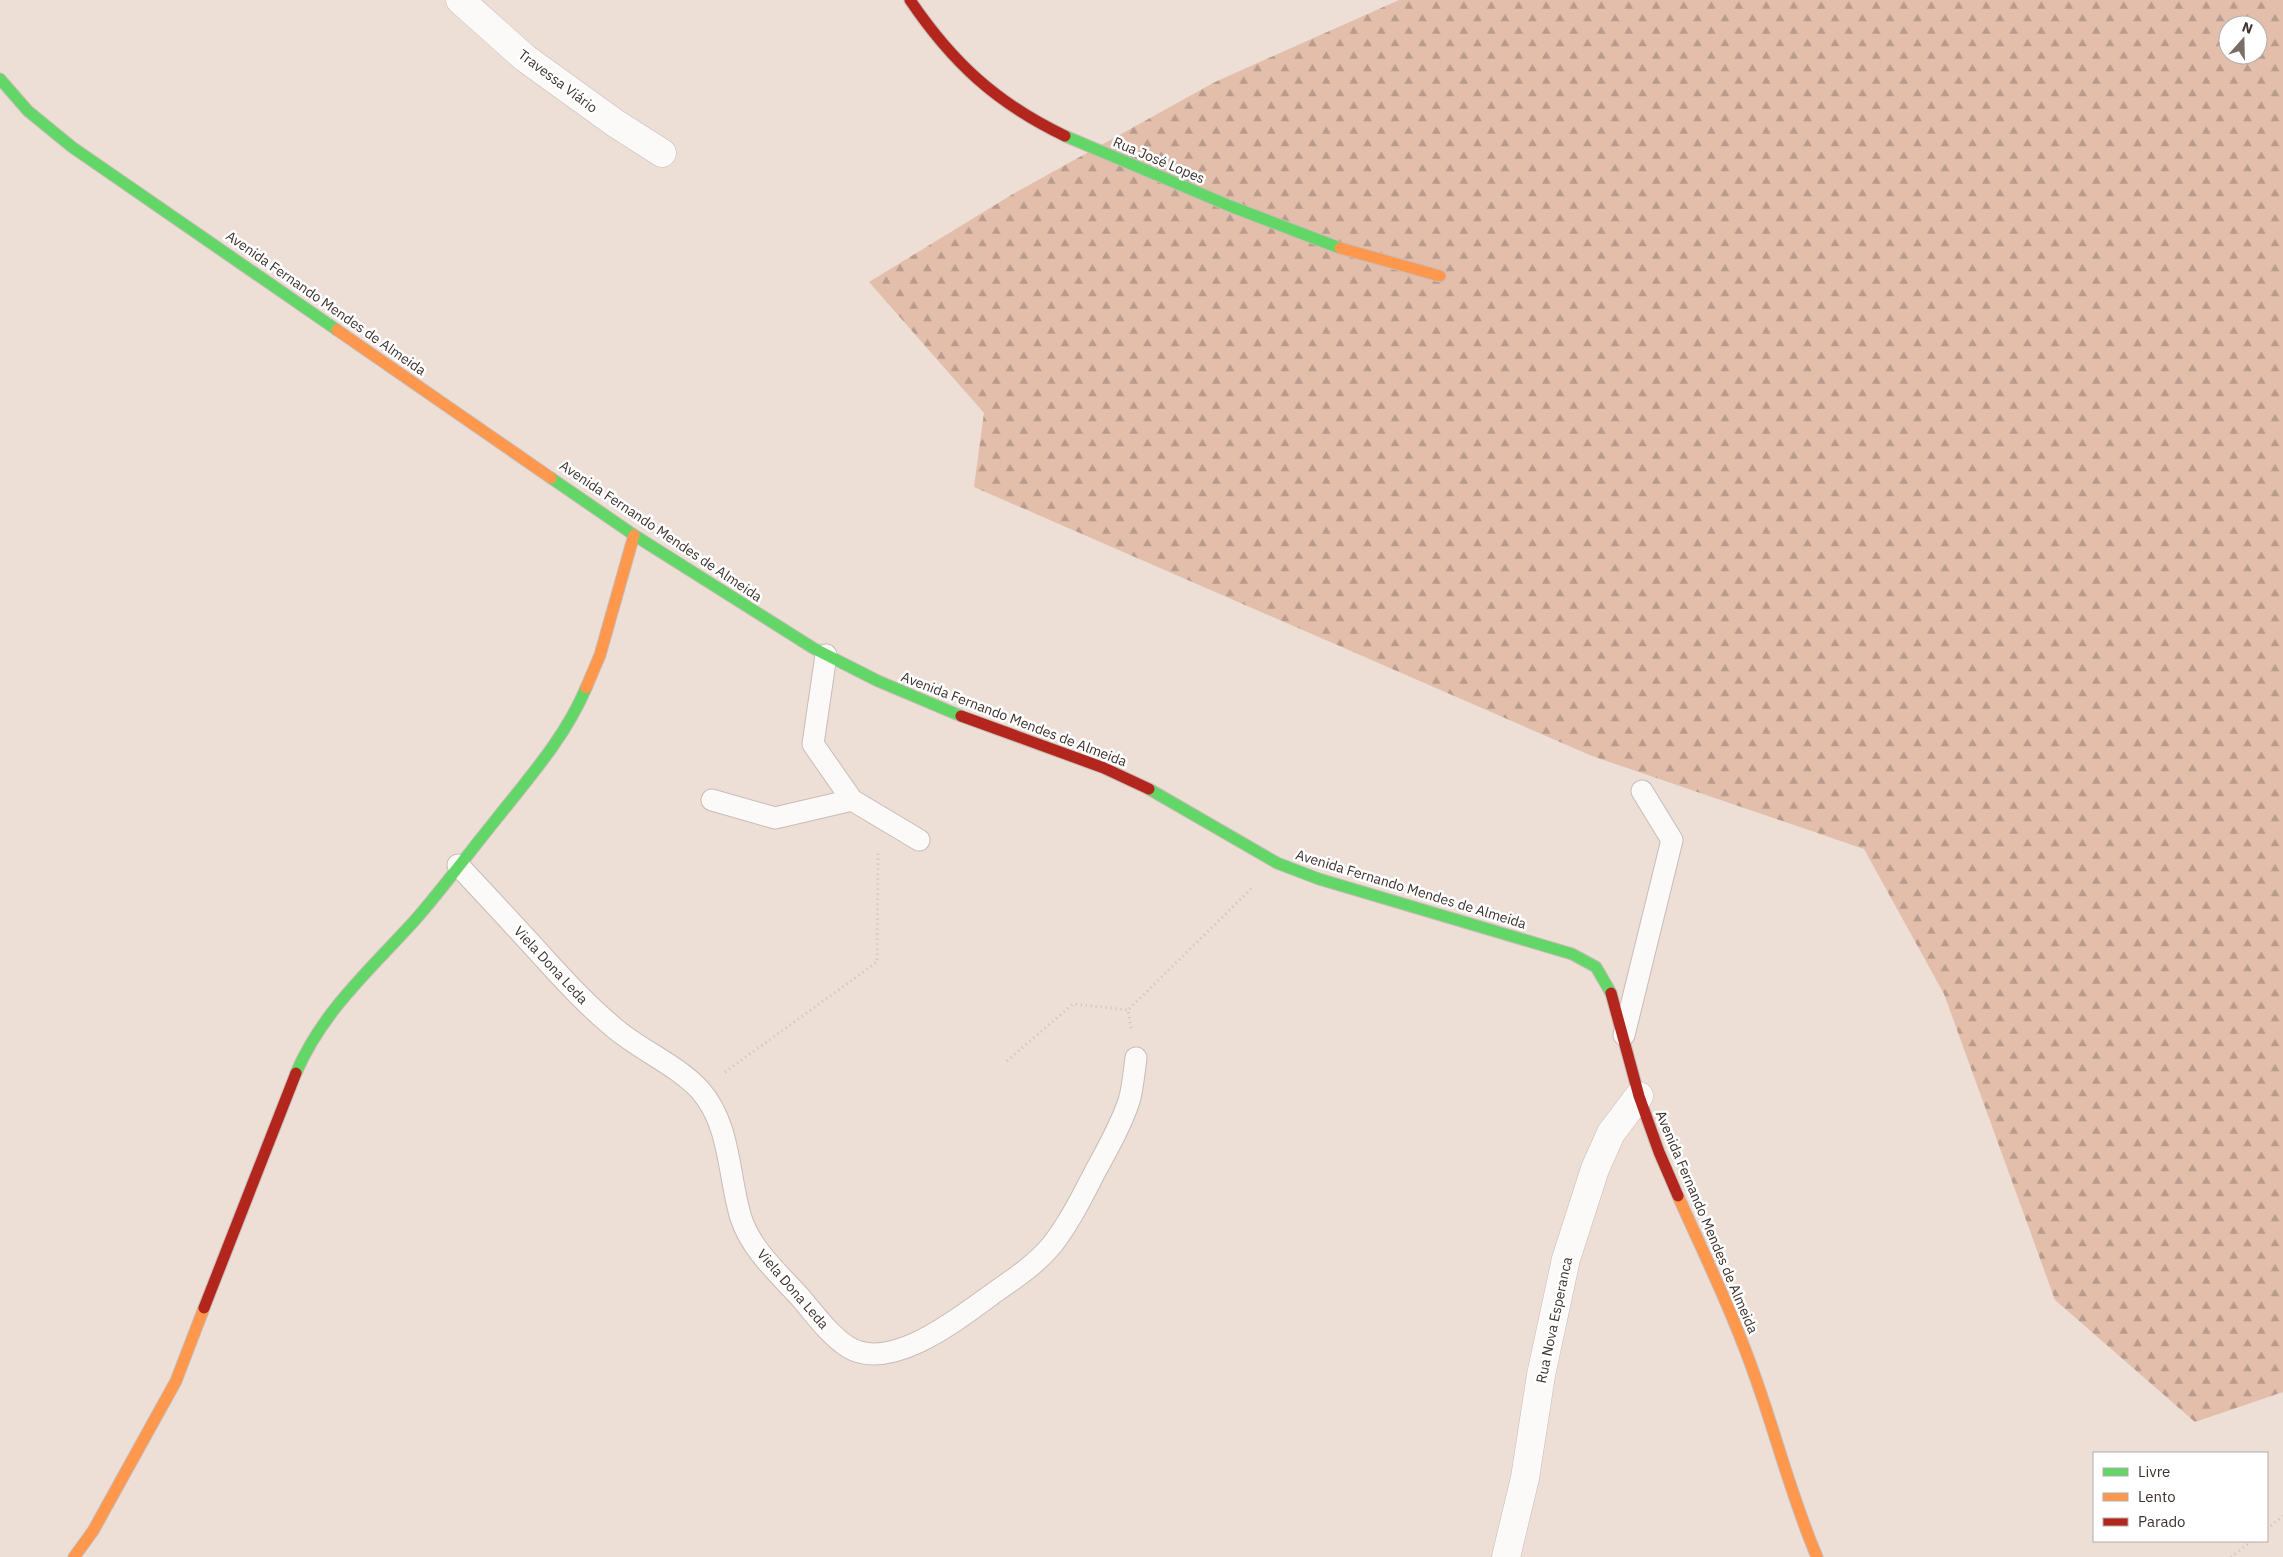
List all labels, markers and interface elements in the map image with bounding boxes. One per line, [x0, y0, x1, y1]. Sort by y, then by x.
north arrow [2218, 15, 2268, 65]
text: N [2240, 18, 2255, 38]
street label: Travessa Viário [515, 45, 601, 117]
street label: Rua José Lopes [1110, 133, 1208, 187]
street label: Avenida Fernando Mendes de Almeida [222, 227, 430, 380]
street label: Avenida Fernando Mendes de Almeida [556, 456, 766, 606]
street label: Avenida Fernando Mendes de Almeida [899, 668, 1130, 771]
street label: Avenida Fernando Mendes de Almeida [1293, 845, 1529, 933]
street label: Viela Dona Leda [510, 922, 592, 1008]
street label: Avenida Fernando Mendes de Almeida [1652, 1108, 1762, 1337]
street label: Viela Dona Leda [753, 1245, 833, 1333]
street label: Rua Nova Esperanca [1532, 1255, 1576, 1385]
legend [2093, 1452, 2268, 1542]
text: Livre [2138, 1462, 2170, 1481]
text: Lento [2138, 1487, 2176, 1506]
text: Parado [2138, 1512, 2186, 1531]

